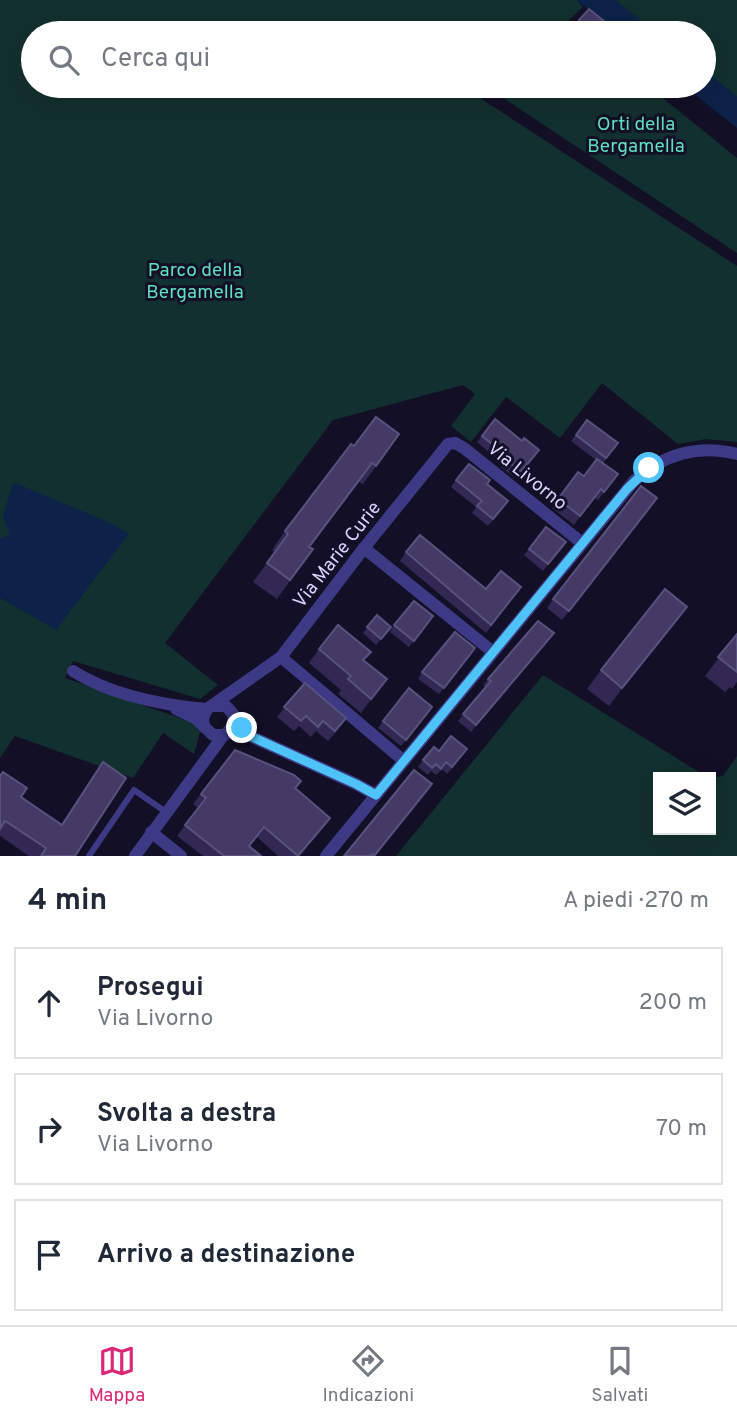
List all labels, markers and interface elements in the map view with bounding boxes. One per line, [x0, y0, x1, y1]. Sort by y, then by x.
search box [21, 21, 716, 98]
icon: search [45, 41, 83, 79]
text: Cerca qui [101, 43, 210, 76]
park label: Orti della Bergamella [587, 113, 685, 159]
park label: Parco della Bergamella [146, 259, 244, 305]
street label: Via Livorno [482, 437, 572, 516]
route start [633, 452, 664, 483]
street label: Via Marie Curie [288, 497, 387, 613]
route end [226, 712, 257, 743]
map controls [653, 772, 716, 835]
button: layers [653, 772, 716, 835]
text: 4 min [28, 883, 107, 920]
text: A piedi · 270 m [563, 887, 709, 916]
text: Prosegui [97, 972, 204, 1005]
icon: ahead [30, 984, 68, 1022]
text: 200 m [639, 989, 707, 1018]
text: Via Livorno [97, 1005, 213, 1034]
text: Svolta a destra [97, 1098, 276, 1131]
icon: right [30, 1110, 68, 1148]
text: 70 m [656, 1115, 707, 1144]
text: Via Livorno [97, 1131, 213, 1160]
icon: arrive [30, 1236, 68, 1274]
text: Arrivo a destinazione [97, 1239, 355, 1272]
tab: Mappa [89, 1342, 145, 1408]
tab: Indicazioni [322, 1342, 414, 1408]
tab: Salvati [591, 1342, 648, 1408]

